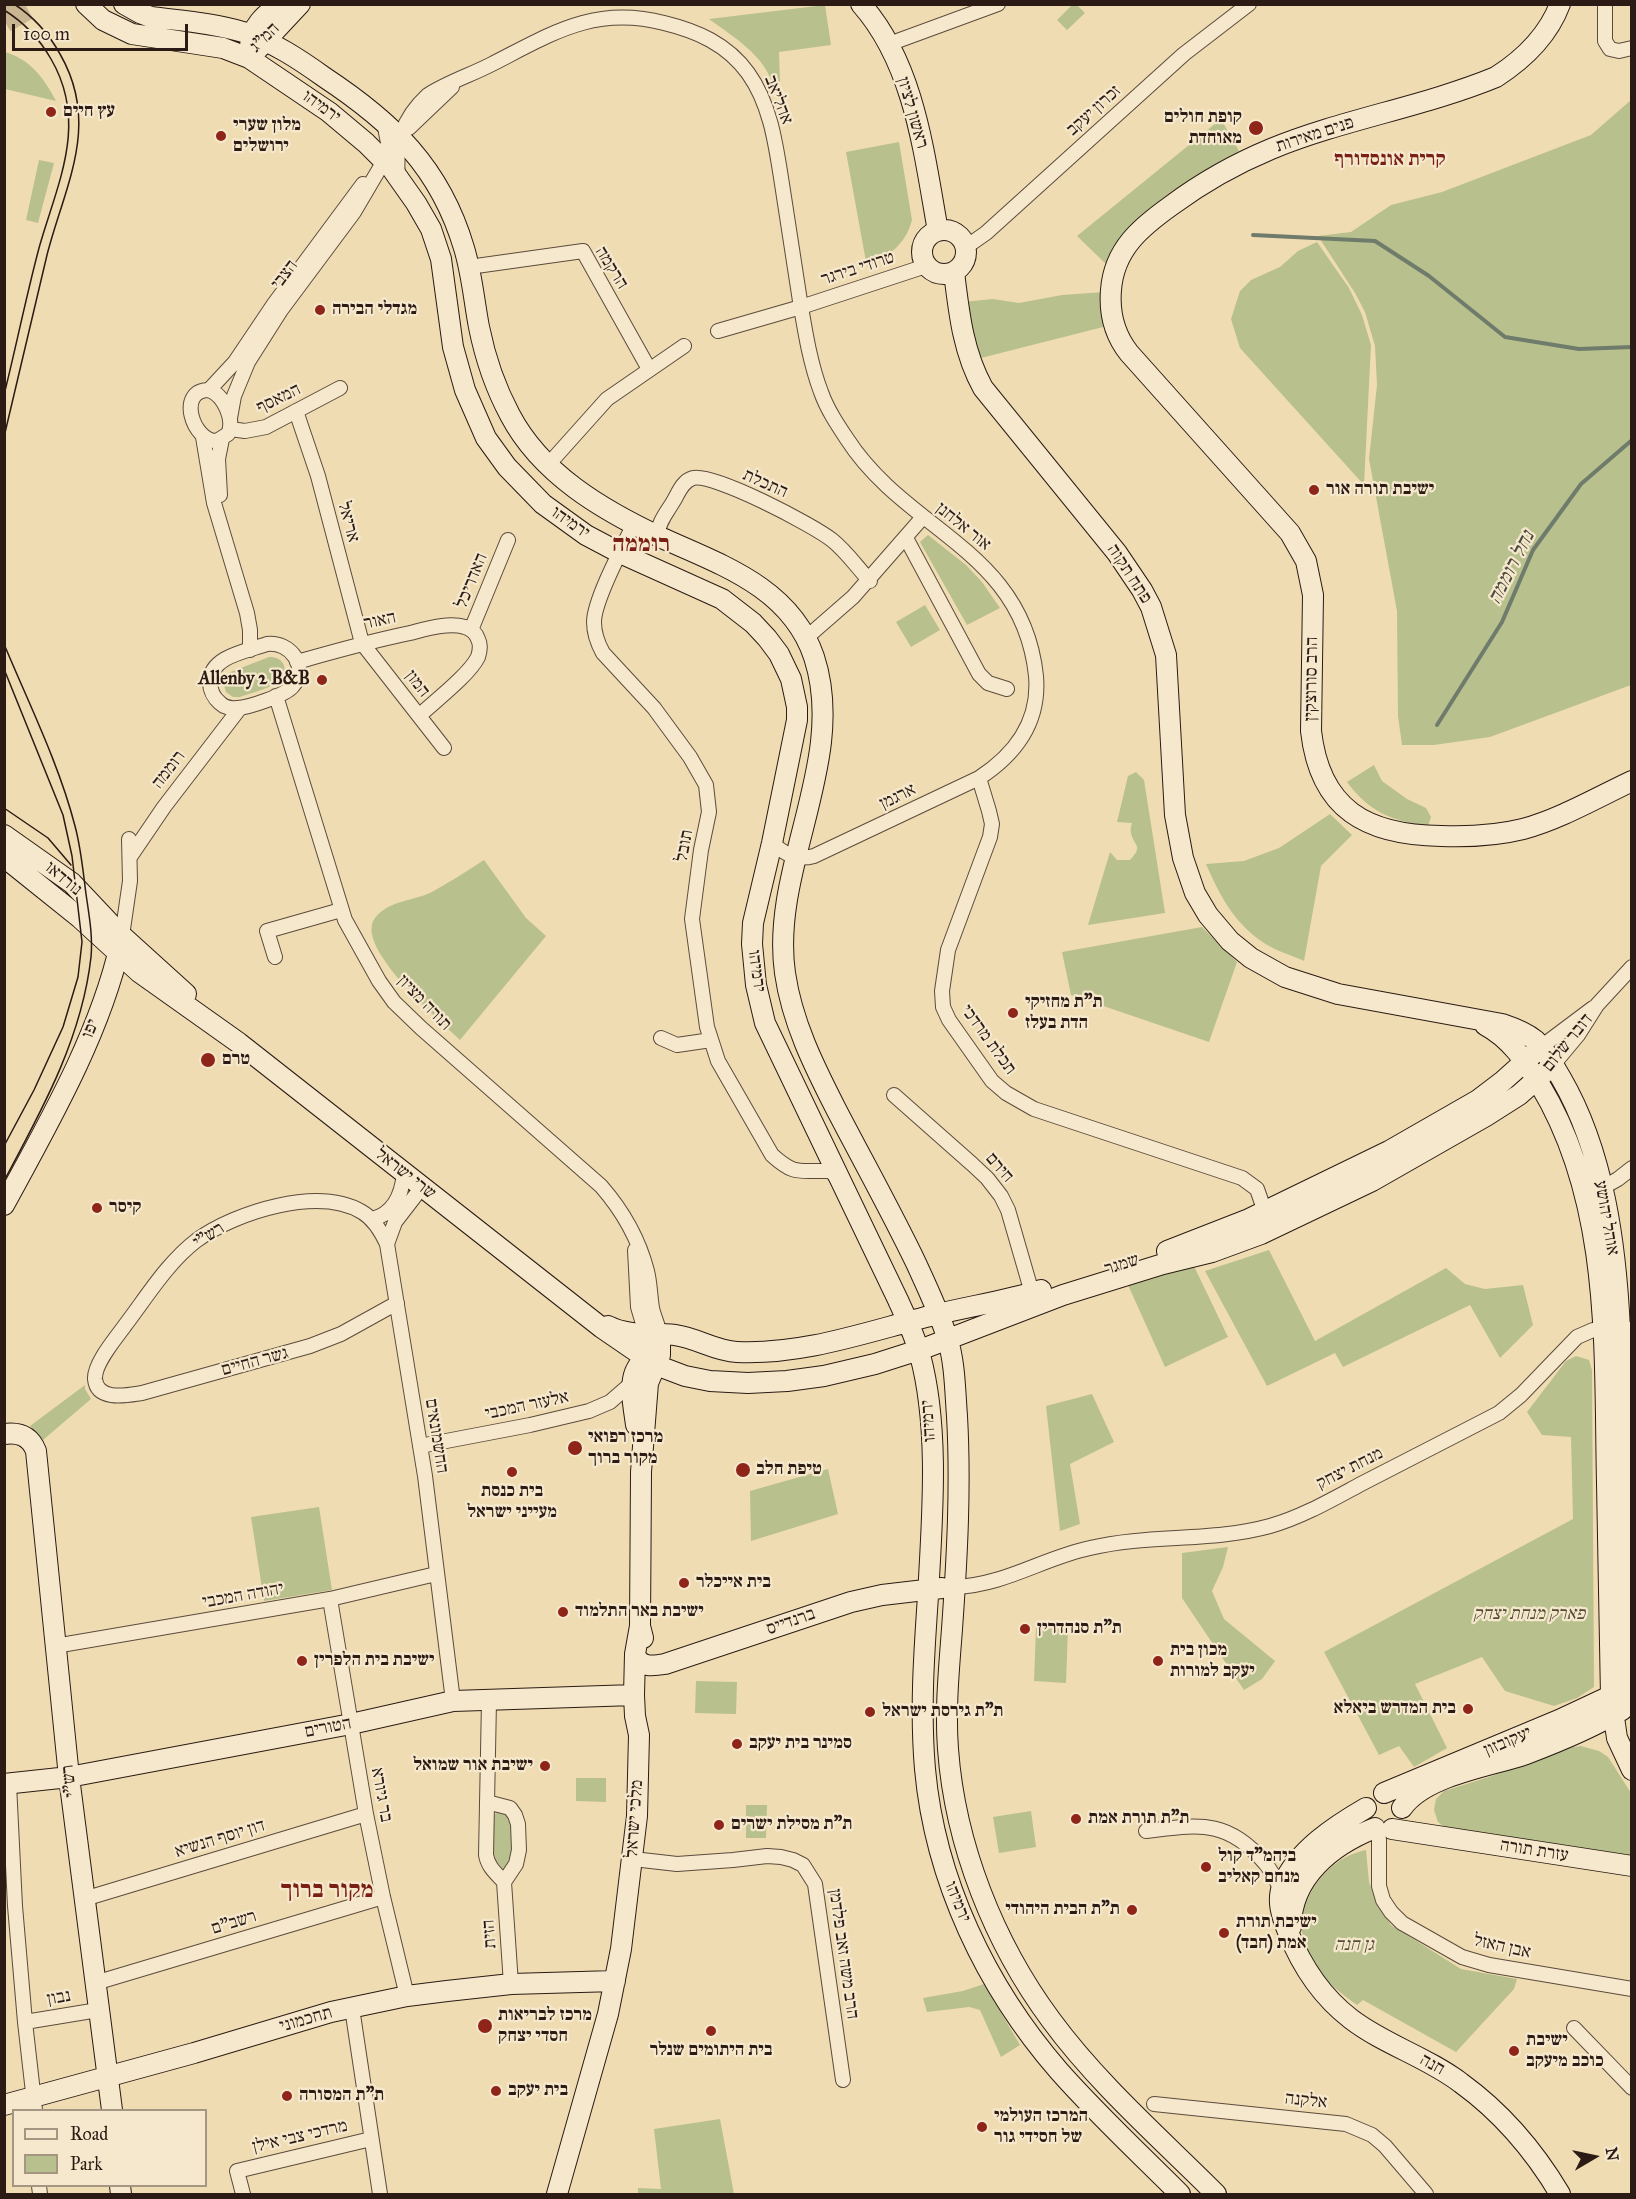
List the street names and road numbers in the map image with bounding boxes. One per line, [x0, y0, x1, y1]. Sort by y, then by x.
street label: המ"ג [245, 18, 285, 58]
street label: אהליאב [759, 72, 797, 128]
street label: ראשון לציון [892, 75, 932, 151]
street label: זכרון יעקב [1062, 81, 1126, 141]
street label: ירמיהו [298, 86, 344, 128]
street label: פנים מאירות [1273, 112, 1357, 158]
street label: הרקמה [590, 243, 632, 293]
street label: טרודי בירגר [819, 247, 897, 291]
street label: הצבי [267, 256, 303, 294]
street label: המאסף [253, 379, 305, 419]
street label: התכלת [739, 465, 791, 503]
street label: אור אלחנן [931, 498, 995, 556]
street label: אריאל [332, 499, 364, 545]
street label: ירמיהו [547, 502, 593, 544]
street label: פתח תקוה [1102, 540, 1156, 608]
street label: האדריכל [451, 550, 493, 612]
street label: האור [362, 607, 398, 635]
street label: הרב סורוצקין [1300, 637, 1324, 721]
street label: המון [400, 666, 434, 702]
street label: רוממה [147, 747, 191, 793]
street label: ארגמן [876, 779, 920, 815]
street label: תובל [671, 828, 699, 864]
street label: נורדאו [40, 857, 86, 901]
street label: ירמיהו [742, 949, 770, 993]
street label: תורה מציון [392, 971, 456, 1035]
street label: תכלת מרדכי [955, 1001, 1021, 1079]
street label: דובר שלום [1538, 1010, 1598, 1076]
street label: יפו [77, 1016, 105, 1042]
street label: שרי ישראל [370, 1144, 440, 1204]
street label: חירם [980, 1149, 1018, 1187]
street label: אוהל יהושע [1589, 1179, 1623, 1257]
street label: רש"י [189, 1218, 229, 1254]
street label: שמגר [1102, 1250, 1142, 1280]
street label: גשר החיים [219, 1343, 291, 1381]
street label: אלעזר המכבי [483, 1387, 571, 1425]
street label: החשמונאים [419, 1397, 453, 1475]
street label: ירמיהו [917, 1399, 941, 1443]
street label: מנחת יצחק [1313, 1443, 1387, 1495]
street label: יהודה המכבי [201, 1578, 285, 1614]
street label: ברנדייס [764, 1604, 818, 1640]
street label: הטורים [303, 1713, 353, 1743]
street label: יעקובזון [1481, 1722, 1535, 1762]
street label: רש"י [57, 1763, 83, 1799]
street label: בר גיורא [366, 1766, 396, 1824]
street label: מלכי ישראל [621, 1779, 649, 1859]
street label: דון יוסף הנשיא [172, 1815, 268, 1863]
street label: עזרת תורה [1498, 1835, 1570, 1867]
street label: ירמיהו [939, 1878, 975, 1926]
street label: הרב משה זאב פלדמן [823, 1888, 863, 2020]
street label: רשב"ם [209, 1906, 259, 1940]
street label: הזית [478, 1919, 502, 1949]
street label: אבן האזל [1471, 1930, 1533, 1964]
street label: נבון [45, 1985, 73, 2011]
street label: תחכמוני [277, 2002, 335, 2038]
street label: חנה [1416, 2049, 1448, 2081]
street label: אלקנה [1284, 2088, 1328, 2114]
street label: מרדכי צבי אילן [250, 2116, 350, 2158]

